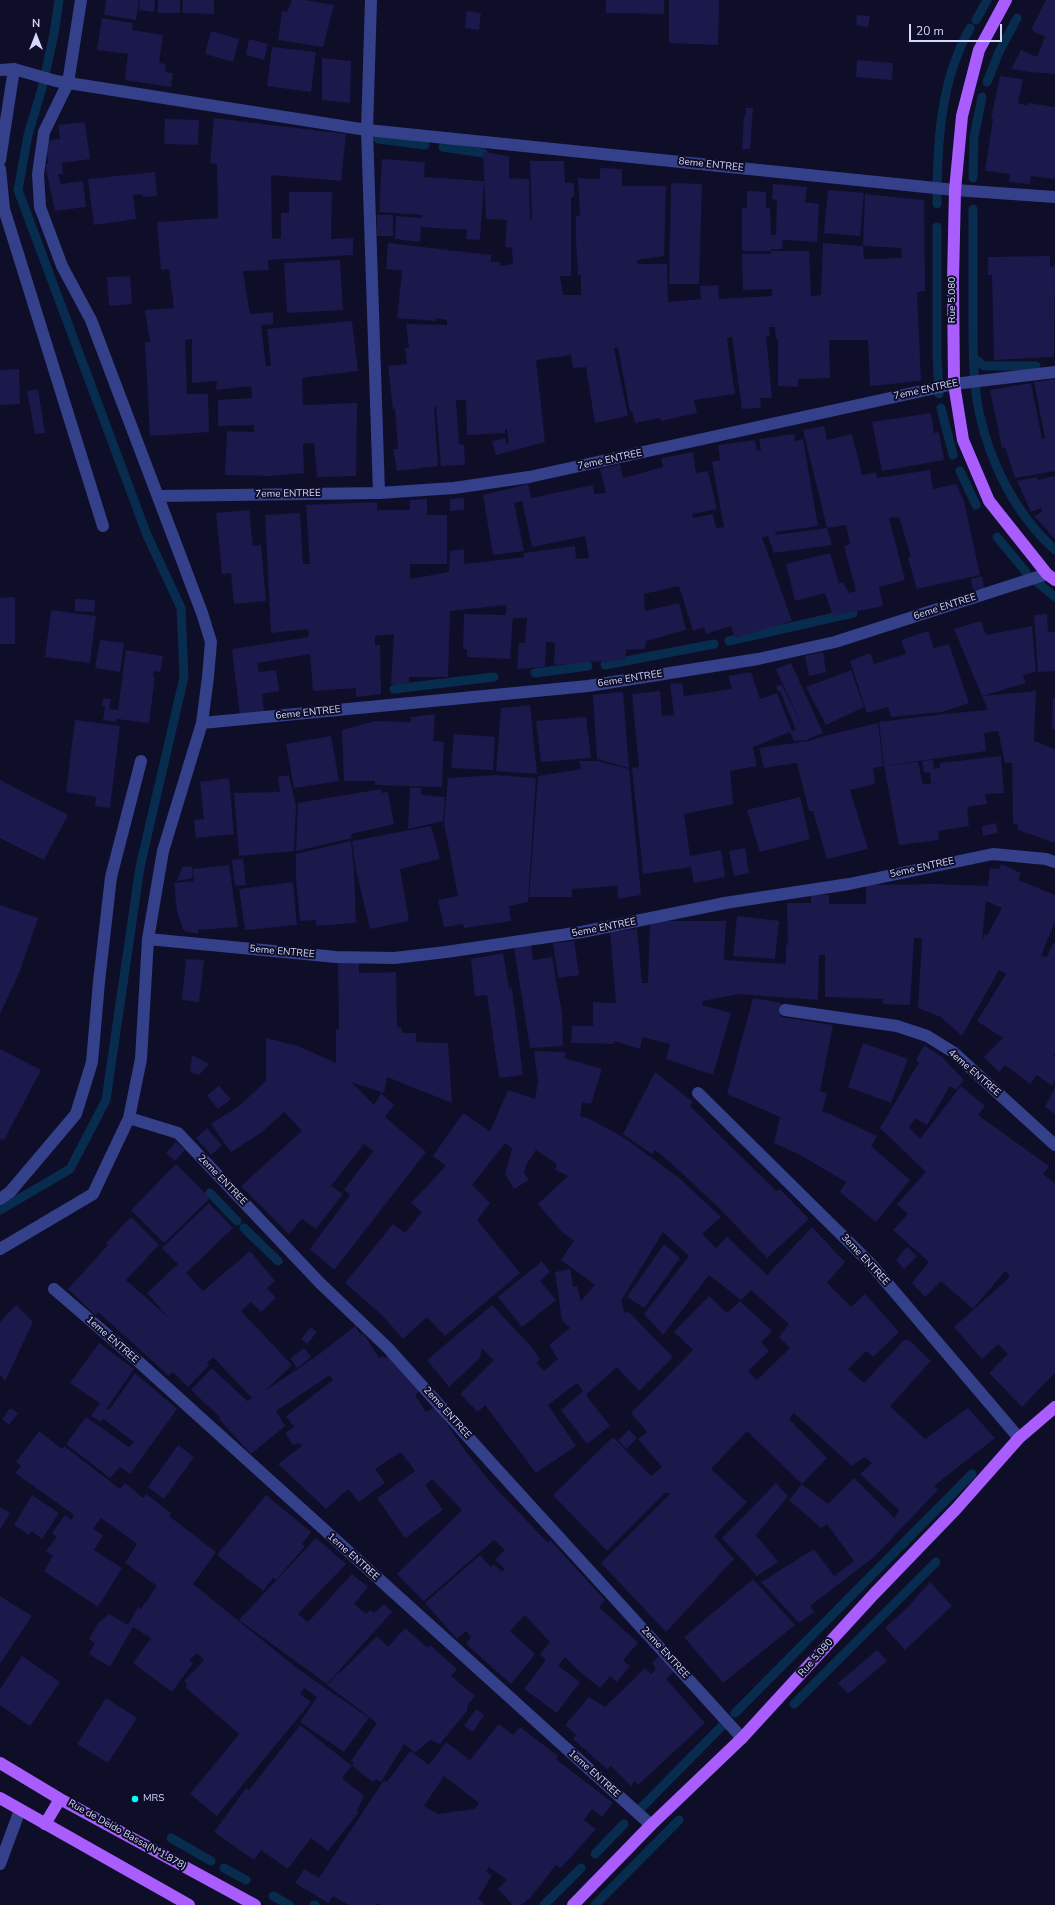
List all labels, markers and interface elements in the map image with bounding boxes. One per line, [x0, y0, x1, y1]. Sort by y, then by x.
north arrow [16, 16, 56, 56]
text: N [32, 16, 40, 31]
scale bar [911, 16, 1004, 42]
text: 20 m [916, 23, 944, 39]
street label: 8eme ENTREE [678, 156, 744, 174]
street label: Rue 5.080 [947, 277, 959, 323]
street label: 7eme ENTREE [893, 377, 959, 403]
street label: 7eme ENTREE [577, 447, 643, 473]
street label: 7eme ENTREE [255, 487, 321, 501]
street label: 6eme ENTREE [912, 591, 978, 623]
street label: 6eme ENTREE [597, 668, 663, 690]
street label: 6eme ENTREE [275, 704, 341, 722]
street label: 5eme ENTREE [889, 855, 955, 881]
street label: 5eme ENTREE [571, 916, 637, 940]
street label: 5eme ENTREE [249, 943, 315, 961]
street label: 4eme ENTREE [945, 1047, 1003, 1099]
street label: 2eme ENTREE [195, 1152, 249, 1208]
street label: 3eme ENTREE [838, 1232, 892, 1288]
street label: 1eme ENTREE [83, 1314, 141, 1366]
street label: 2eme ENTREE [421, 1385, 473, 1441]
street label: 1eme ENTREE [325, 1531, 381, 1583]
street label: 2eme ENTREE [639, 1625, 691, 1681]
street label: Rue 5.080 [796, 1637, 836, 1679]
street label: 1eme ENTREE [566, 1748, 622, 1800]
place label: MRS [143, 1793, 164, 1805]
marker: MRS [130, 1794, 140, 1804]
street label: Rue de Deido Bassa(N°1.878) [66, 1797, 188, 1873]

